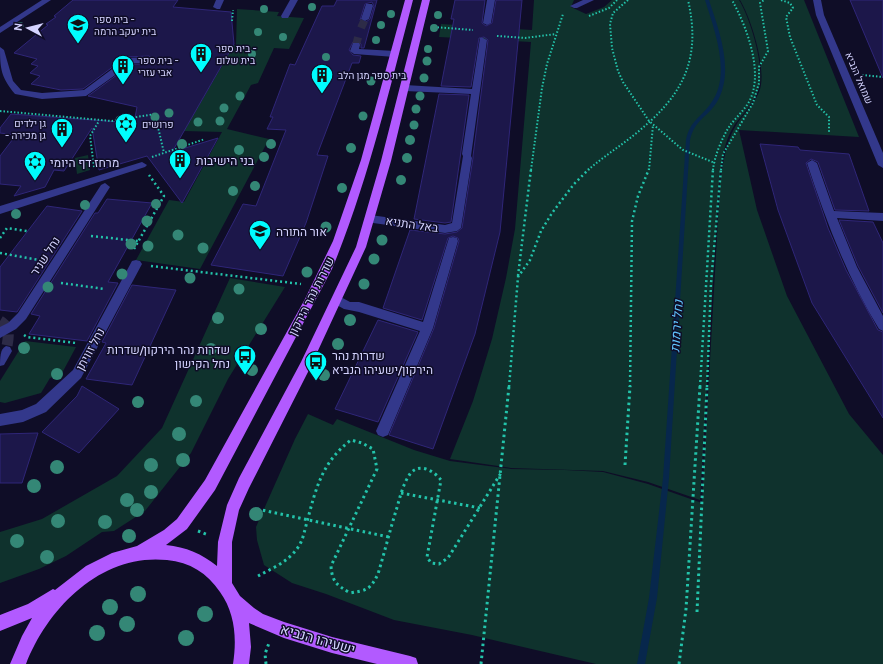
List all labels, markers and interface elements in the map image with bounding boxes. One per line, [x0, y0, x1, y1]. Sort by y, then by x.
north arrow [8, 8, 48, 48]
school or university icon: בית ספר - בית יעקב הרמה [65, 12, 91, 45]
place label: בית ספר - בית יעקב הרמה [94, 13, 157, 38]
text: N [11, 22, 25, 31]
building icon: בית ספר - בית שלום [188, 41, 214, 74]
place label: בית ספר - בית שלום [216, 42, 257, 67]
street label: שמואל הנביא [842, 50, 876, 106]
building icon: בית ספר - אבי עזרי [110, 53, 136, 86]
place label: בית ספר - אבי עזרי [138, 54, 179, 79]
building icon: בית ספר מגן הלב [309, 62, 335, 95]
place label: בית ספר מגן הלב [338, 69, 407, 82]
synagogue icon: פרושים [113, 111, 139, 144]
building icon: גן ילדים - גן מכירה [49, 116, 75, 149]
place label: גן ילדים - גן מכירה [5, 117, 46, 142]
place label: פרושים [142, 118, 173, 131]
building icon: בני הישיבות [167, 147, 193, 180]
synagogue icon: מרחז דף היומי [22, 149, 48, 182]
place label: בני הישיבות [196, 153, 255, 168]
place label: מרחז דף היומי [50, 155, 119, 170]
street label: באל התניא [385, 213, 440, 235]
school or university icon: אור התורה [247, 218, 273, 251]
place label: אור התורה [276, 224, 327, 239]
street label: נחל שניר [27, 234, 63, 278]
street label: שדרות נהר הירקון [285, 254, 337, 338]
water label: נחל ירמות [666, 298, 686, 353]
street label: נחל זוויתן [72, 325, 108, 373]
place label: שדרות נהר הירקון/שדרות נחל הקישון [107, 342, 230, 371]
bus stop icon: שדרות נהר הירקון/שדרות נחל הקישון [232, 343, 258, 376]
place label: שדרות נהר הירקון/ישעיהו הנביא [332, 348, 433, 377]
bus stop icon: שדרות נהר הירקון/ישעיהו הנביא [303, 349, 329, 382]
street label: ישעיהו הנביא [278, 620, 358, 658]

